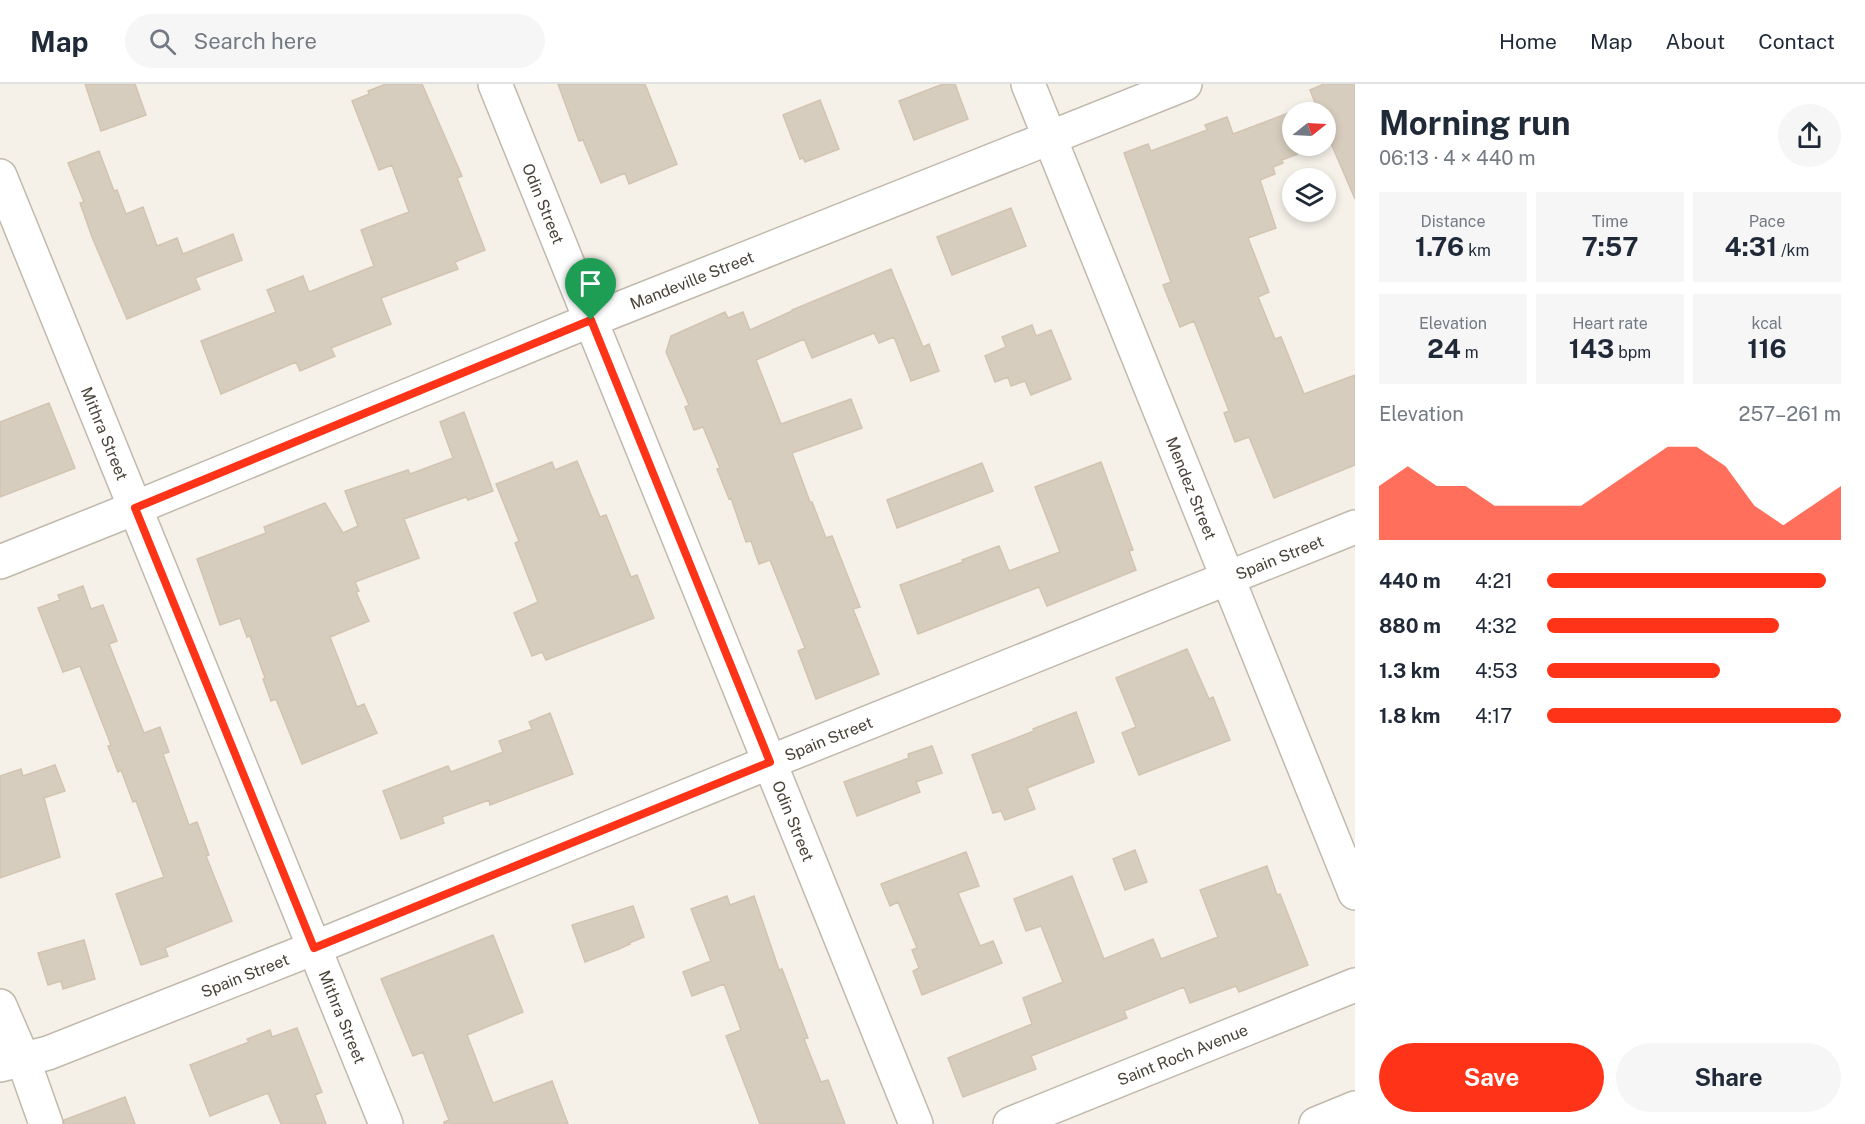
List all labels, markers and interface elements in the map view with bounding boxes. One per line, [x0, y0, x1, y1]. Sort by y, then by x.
search box [125, 14, 545, 68]
text: Map [30, 25, 89, 58]
icon: search [146, 25, 179, 58]
text: Search here [194, 28, 317, 54]
text: Home [1499, 29, 1557, 54]
text: Map [1590, 29, 1633, 54]
text: About [1666, 29, 1725, 54]
text: Contact [1758, 29, 1835, 54]
north arrow [1282, 102, 1336, 156]
map controls [1282, 102, 1336, 222]
text: Morning run [1379, 104, 1571, 142]
button: share [1778, 104, 1841, 167]
text: 06:13 · 4 × 440 m [1379, 146, 1536, 170]
street label: Odin Street [518, 161, 568, 247]
button: layers [1282, 168, 1336, 222]
text: Distance [1421, 212, 1485, 231]
text: Time [1592, 212, 1628, 231]
text: Pace [1749, 212, 1785, 231]
text: 1.76 [1415, 231, 1464, 262]
text: 7:57 [1581, 231, 1639, 262]
text: 4:31 [1725, 231, 1777, 262]
text: km [1464, 241, 1491, 260]
text: /km [1777, 241, 1809, 260]
street label: Mandeville Street [627, 247, 757, 314]
pin [565, 258, 616, 320]
icon: arrive [574, 267, 607, 300]
text: Elevation [1419, 314, 1487, 333]
text: Heart rate [1572, 314, 1648, 333]
text: kcal [1752, 314, 1782, 333]
text: 24 [1427, 333, 1461, 364]
text: 143 [1569, 333, 1614, 364]
text: 116 [1747, 333, 1787, 364]
text: m [1461, 343, 1479, 362]
text: bpm [1614, 343, 1651, 362]
street label: Mithra Street [77, 384, 132, 483]
text: Elevation [1379, 402, 1464, 426]
text: 257–261 m [1738, 402, 1841, 426]
street label: Mendez Street [1162, 434, 1220, 543]
street label: Spain Street [1233, 532, 1326, 584]
text: 440 m [1379, 569, 1441, 593]
text: 4:21 [1475, 569, 1513, 593]
text: 880 m [1379, 614, 1441, 638]
text: 4:32 [1475, 614, 1517, 638]
text: 1.3 km [1379, 659, 1440, 683]
text: 4:53 [1475, 659, 1518, 683]
text: 1.8 km [1379, 704, 1440, 728]
text: 4:17 [1475, 704, 1512, 728]
street label: Spain Street [782, 713, 875, 765]
street label: Odin Street [768, 778, 818, 864]
street label: Spain Street [198, 950, 292, 1002]
street label: Mithra Street [314, 968, 369, 1067]
street label: Saint Roch Avenue [1115, 1020, 1251, 1090]
button: Save [1379, 1043, 1604, 1112]
button: Share [1616, 1043, 1841, 1112]

